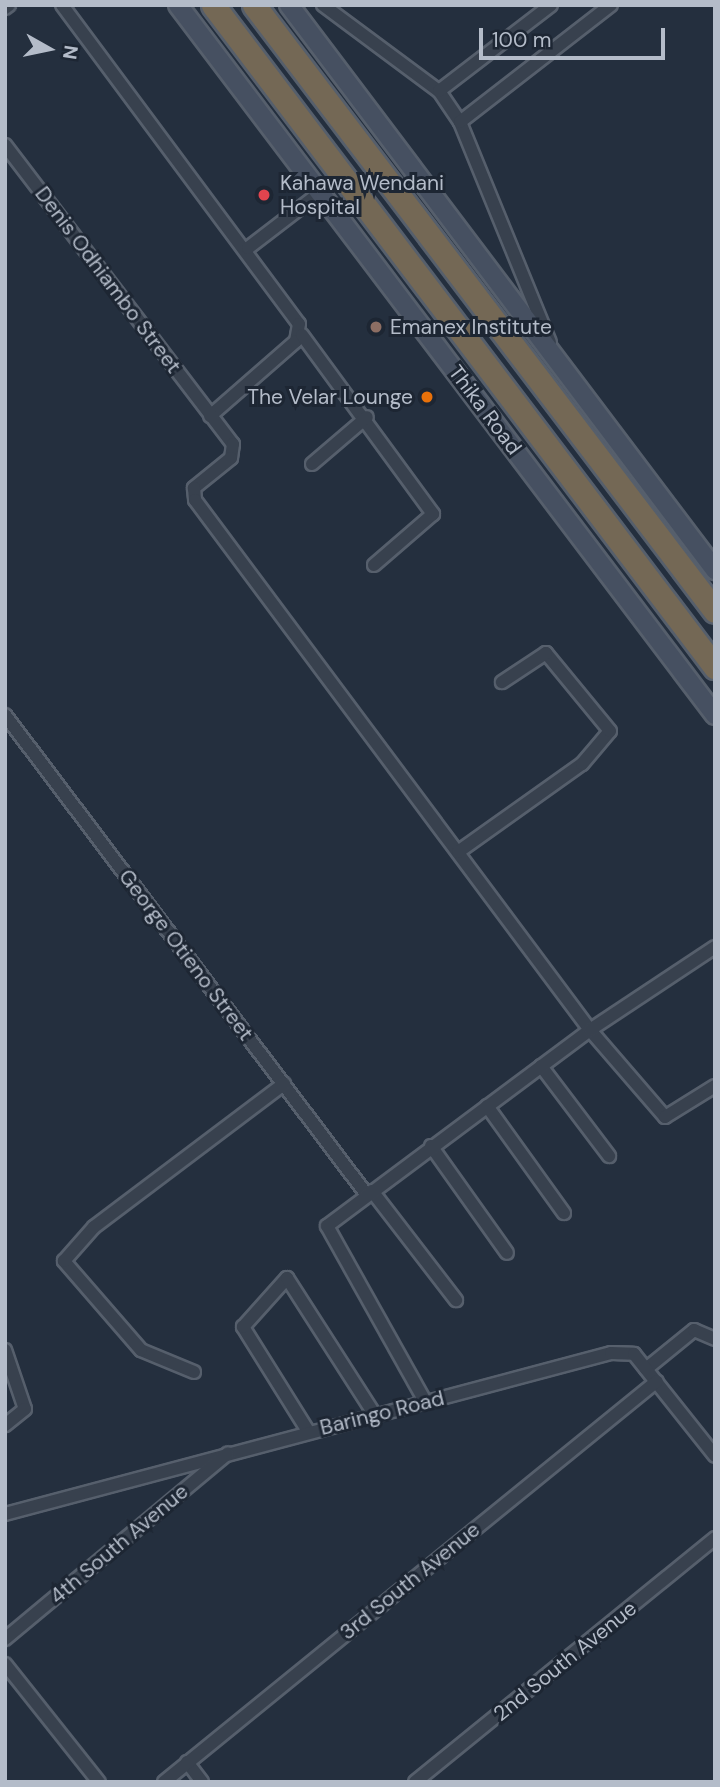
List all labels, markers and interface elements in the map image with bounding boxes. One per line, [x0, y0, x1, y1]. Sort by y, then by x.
north arrow [14, 14, 84, 84]
scale bar [482, 14, 668, 58]
text: 100 m [492, 26, 552, 54]
text: N [57, 44, 84, 61]
place label: Kahawa Wendani Hospital [280, 170, 444, 220]
street label: Denis Odhiambo Street [30, 182, 186, 378]
marker: Kahawa Wendani Hospital [254, 185, 274, 205]
place label: Emanex Institute [390, 314, 552, 340]
marker: Emanex Institute [368, 319, 384, 335]
street label: Thika Road [443, 360, 527, 460]
place label: The Velar Lounge [247, 384, 413, 410]
marker: The Velar Lounge [419, 389, 435, 405]
street label: George Otieno Street [113, 864, 259, 1046]
street label: Baringo Road [317, 1385, 447, 1441]
street label: 4th South Avenue [45, 1479, 193, 1609]
street label: 3rd South Avenue [335, 1517, 485, 1645]
street label: 2nd South Avenue [488, 1596, 642, 1726]

